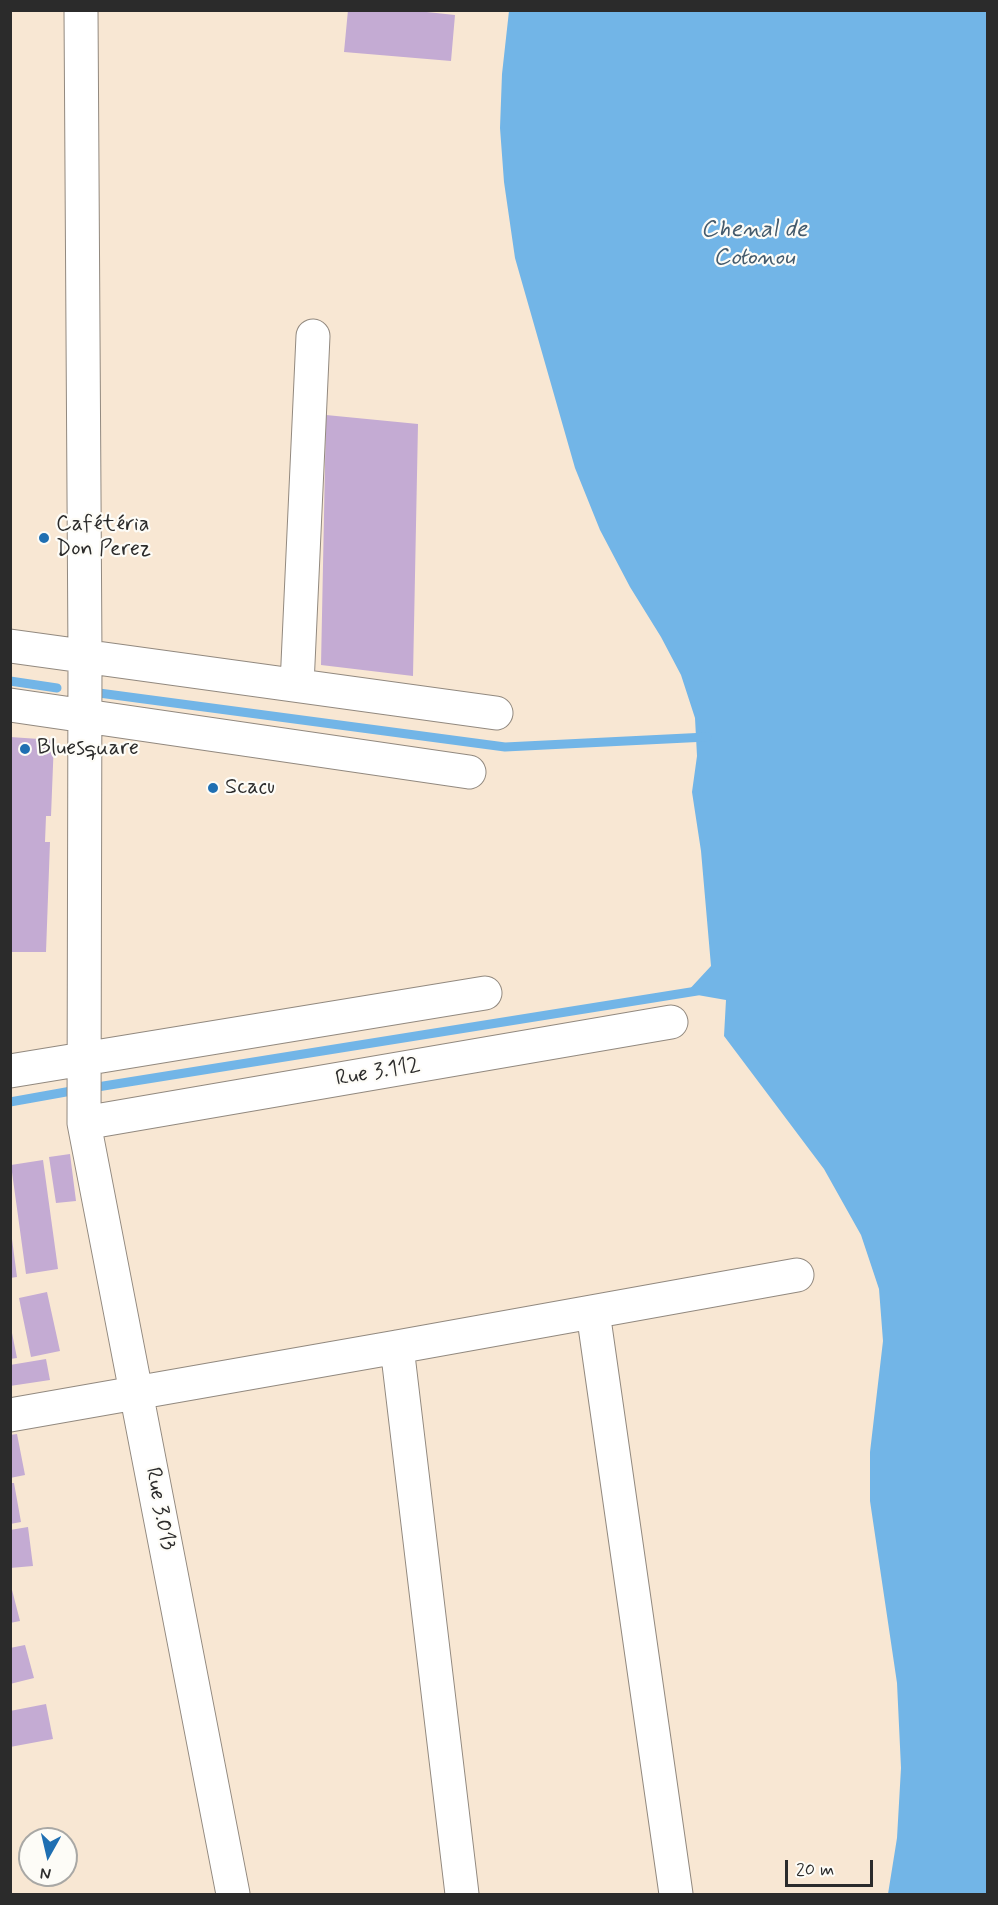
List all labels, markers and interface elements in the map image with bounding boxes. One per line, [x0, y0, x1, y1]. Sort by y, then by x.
water label: Chenal de Cotonou [701, 217, 807, 273]
place label: Cafétéria Don Perez [56, 512, 151, 564]
marker: Cafétéria Don Perez [37, 531, 51, 545]
place label: Bluesquare [37, 736, 139, 762]
marker: Bluesquare [18, 742, 32, 756]
place label: Scacu [225, 775, 275, 801]
marker: Scacu [206, 781, 220, 795]
street label: Rue 3.112 [334, 1053, 422, 1093]
street label: Rue 3.013 [138, 1465, 180, 1553]
north arrow [18, 1827, 78, 1887]
scale bar [788, 1848, 876, 1886]
text: 20 m [796, 1858, 834, 1882]
text: N [39, 1862, 52, 1884]

